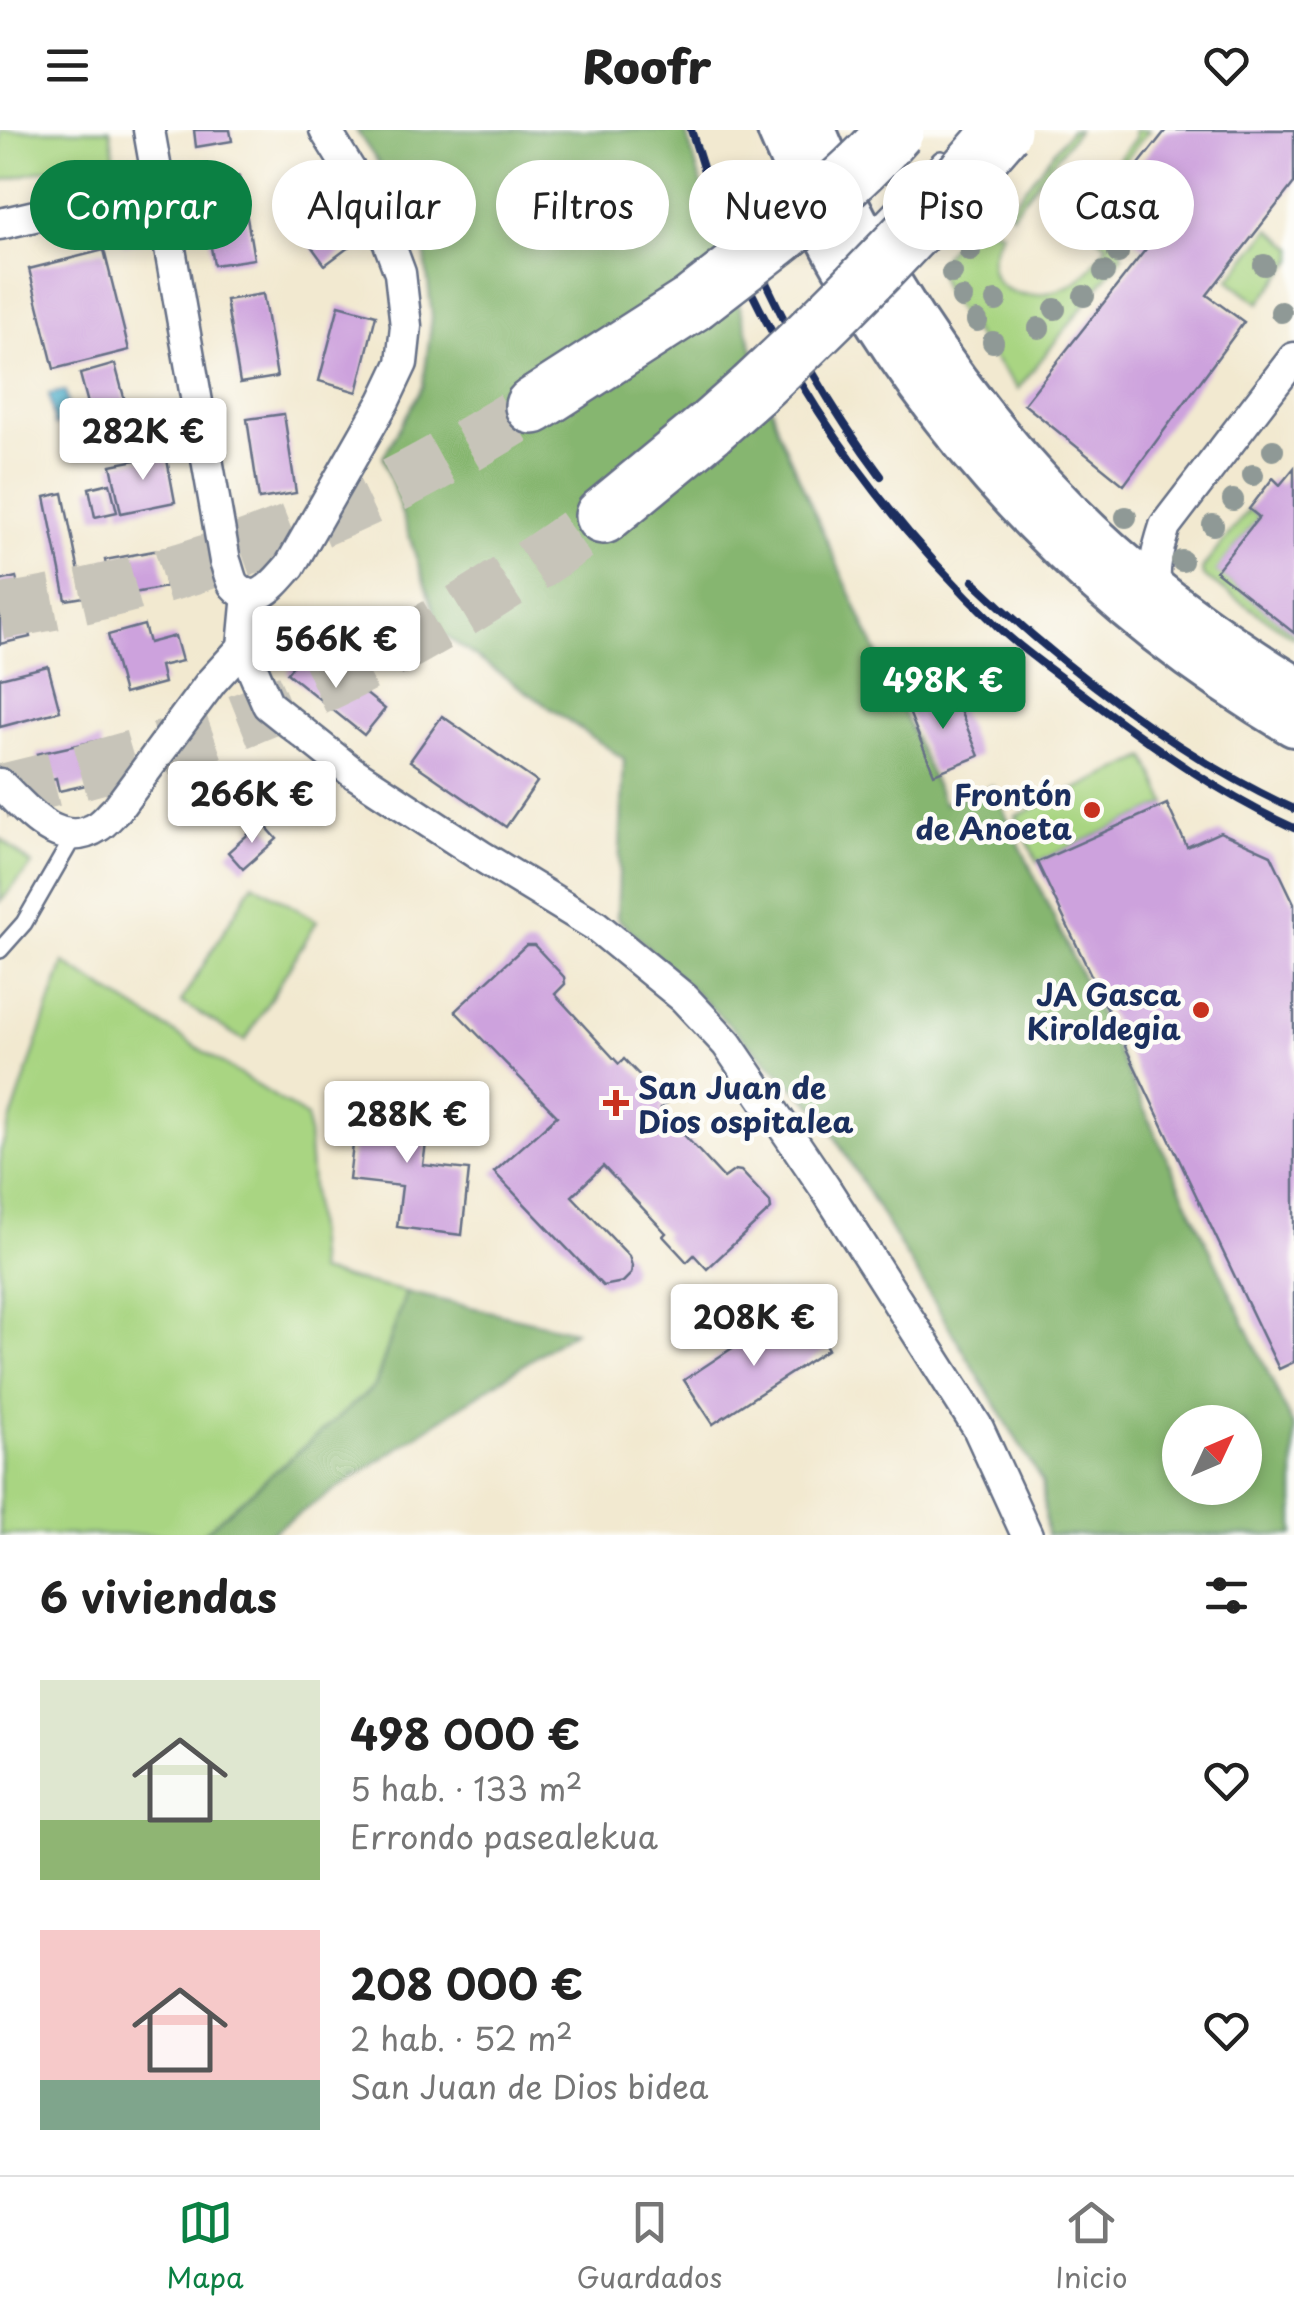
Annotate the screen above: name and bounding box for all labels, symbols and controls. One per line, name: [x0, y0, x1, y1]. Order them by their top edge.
text: Roofr: [583, 31, 711, 99]
icon: menu: [40, 38, 95, 93]
icon: heart: [1199, 38, 1254, 93]
chip: Comprar: [30, 160, 252, 250]
chip: Alquilar: [272, 160, 476, 250]
chip: Filtros: [496, 160, 669, 250]
chip: Nuevo: [689, 160, 863, 250]
chip: Piso: [883, 160, 1019, 250]
chip: Casa: [1039, 160, 1194, 250]
pin: 282K €: [62, 398, 224, 483]
text: 282K €: [82, 406, 204, 454]
pin: 566K €: [255, 606, 417, 691]
text: 566K €: [274, 614, 398, 662]
pin: 498K €: [862, 647, 1024, 732]
text: 498K €: [882, 655, 1004, 703]
pin: 266K €: [171, 761, 333, 846]
text: 266K €: [190, 769, 314, 817]
place label: Frontón de Anoeta: [916, 771, 1073, 850]
marker: Frontón de Anoeta: [1081, 799, 1103, 821]
place label: JA Gasca Kiroldegia: [1027, 971, 1182, 1050]
marker: JA Gasca Kiroldegia: [1190, 999, 1212, 1021]
place label: San Juan de Dios ospitalea: [638, 1064, 854, 1143]
pin: 288K €: [326, 1081, 488, 1166]
text: 288K €: [346, 1089, 468, 1137]
marker: San Juan de Dios ospitalea: [603, 1090, 629, 1116]
pin: 208K €: [673, 1284, 835, 1369]
text: 208K €: [693, 1292, 815, 1340]
north arrow: [1162, 1405, 1262, 1505]
map controls: [1162, 1405, 1262, 1505]
text: 6 viviendas: [40, 1564, 277, 1627]
icon: filters: [1199, 1568, 1254, 1623]
text: 498 000 €: [350, 1701, 580, 1764]
icon: home: [120, 1720, 240, 1840]
icon: heart: [1199, 1753, 1254, 1808]
text: 5 hab. · 133 m²: [350, 1764, 583, 1812]
text: Errondo pasealekua: [350, 1812, 658, 1860]
text: 208 000 €: [350, 1951, 583, 2014]
icon: home: [120, 1970, 240, 2090]
icon: heart: [1199, 2003, 1254, 2058]
text: 2 hab. · 52 m²: [350, 2014, 573, 2062]
text: San Juan de Dios bidea: [350, 2062, 709, 2110]
tab: Mapa: [167, 2195, 244, 2298]
tab: Guardados: [577, 2195, 722, 2298]
tab: Inicio: [1055, 2195, 1127, 2298]

